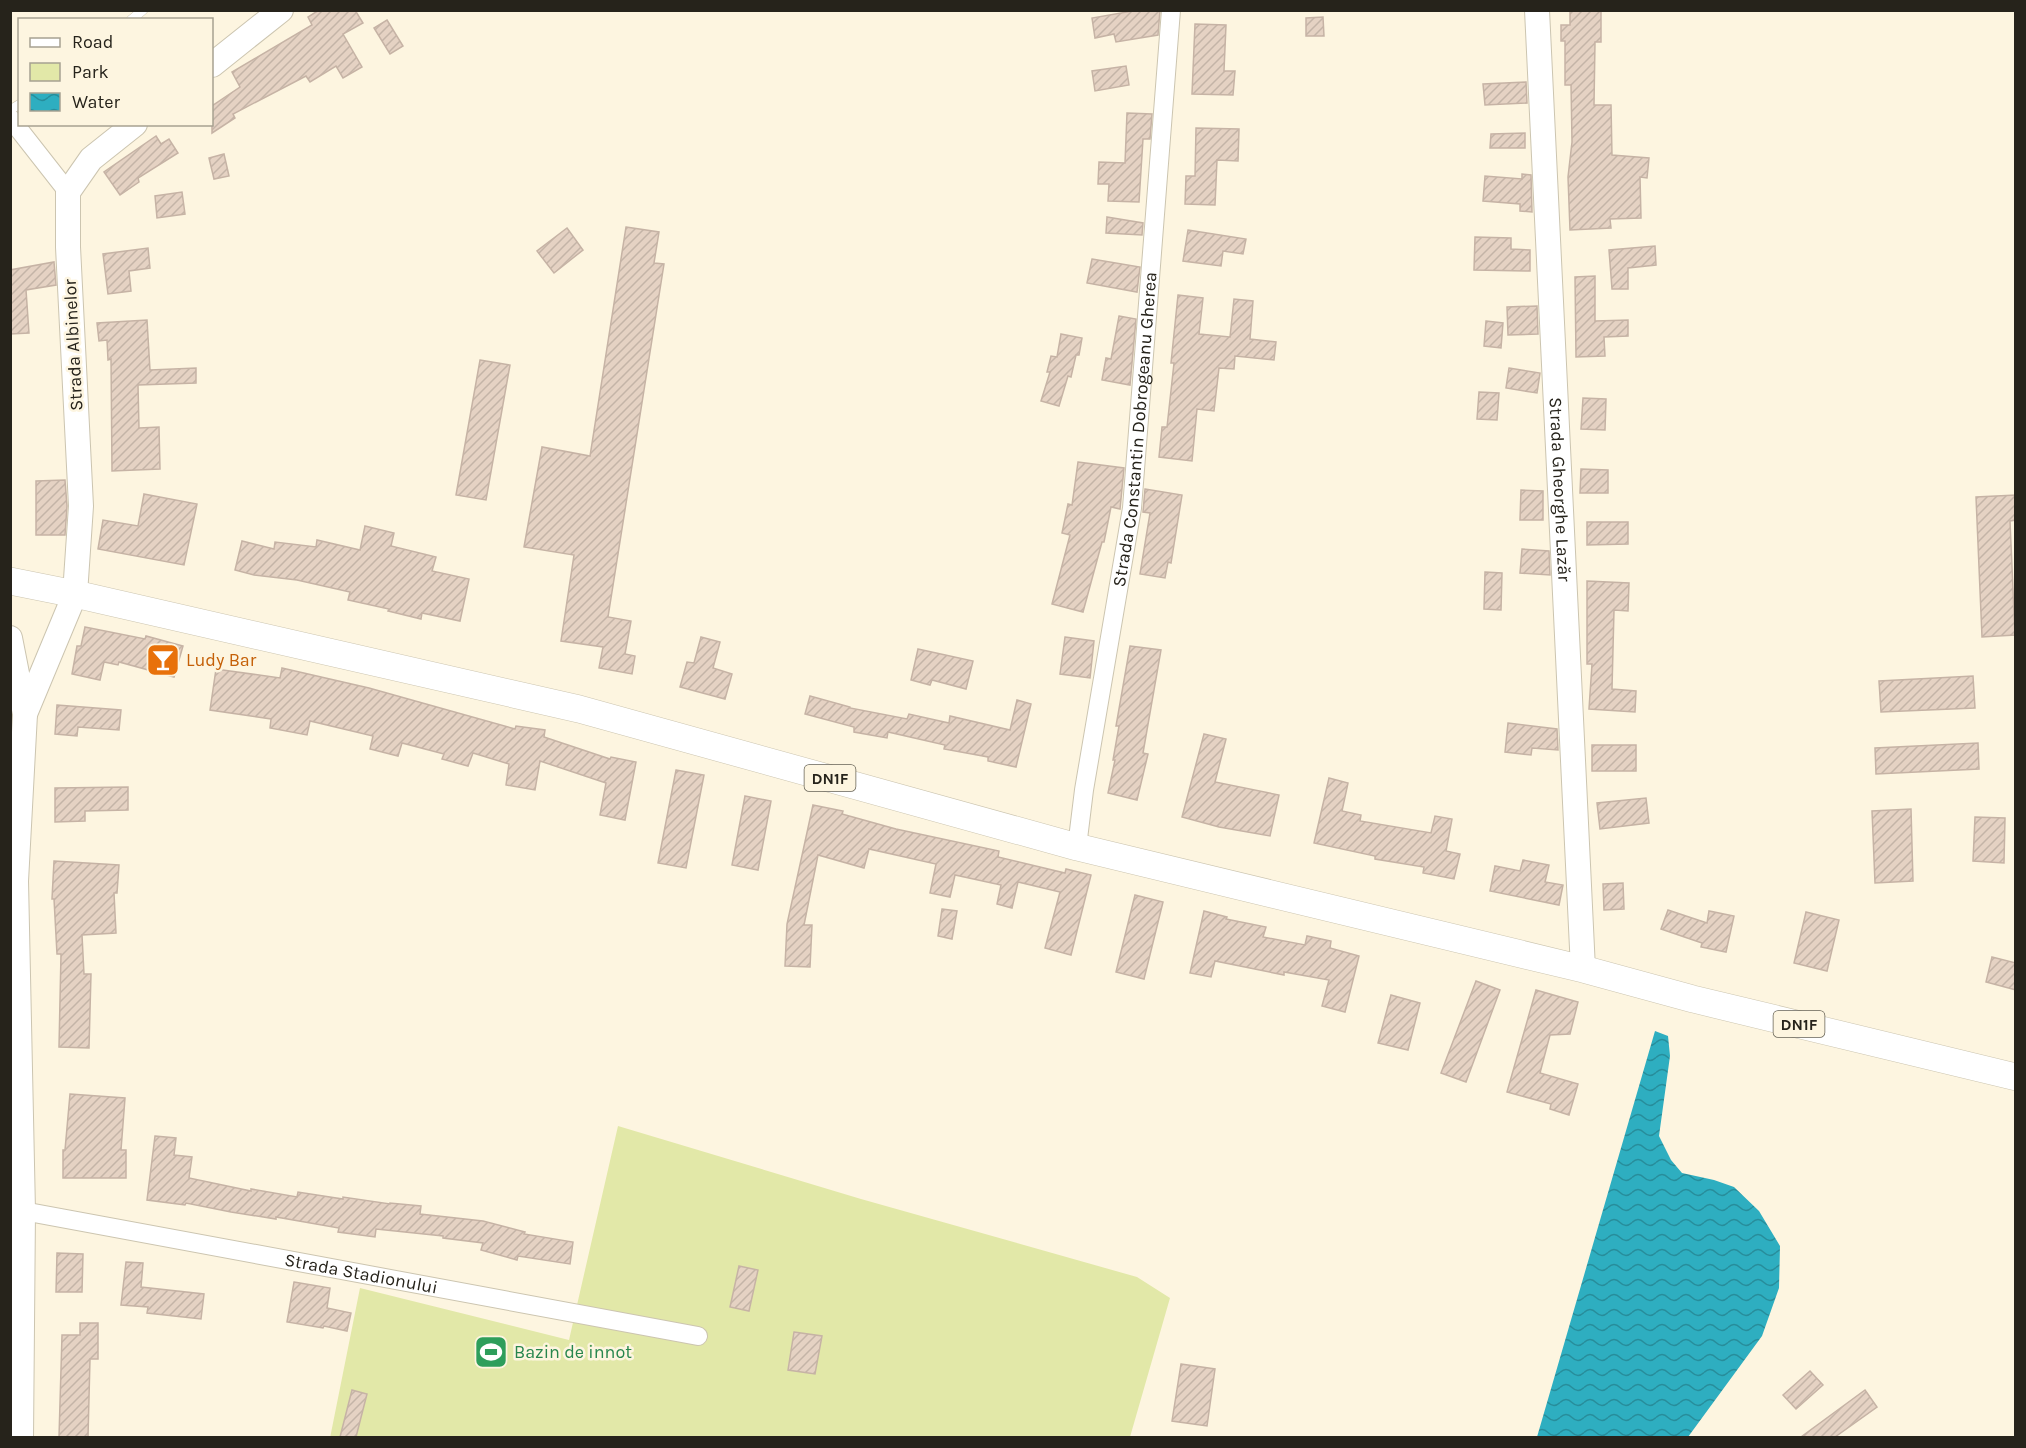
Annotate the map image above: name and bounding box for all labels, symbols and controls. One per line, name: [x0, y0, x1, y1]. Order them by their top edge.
legend: [18, 18, 213, 126]
text: Road: [72, 31, 113, 53]
text: Park: [72, 61, 109, 83]
text: Water: [72, 91, 120, 113]
street label: Strada Constantin Dobrogeanu Gherea: [1108, 271, 1161, 589]
street label: Strada Albinelor: [59, 278, 87, 411]
street label: Strada Gheorghe Lazăr: [1545, 397, 1575, 583]
bar icon: Ludy Bar: [145, 642, 181, 678]
place label: Ludy Bar: [186, 649, 257, 671]
road number: DN1F: [804, 765, 856, 791]
road number: DN1F: [1774, 1011, 1824, 1037]
street label: Strada Stadionului: [283, 1249, 440, 1299]
sports icon: Bazin de innot: [473, 1334, 509, 1370]
place label: Bazin de innot: [514, 1341, 632, 1363]

